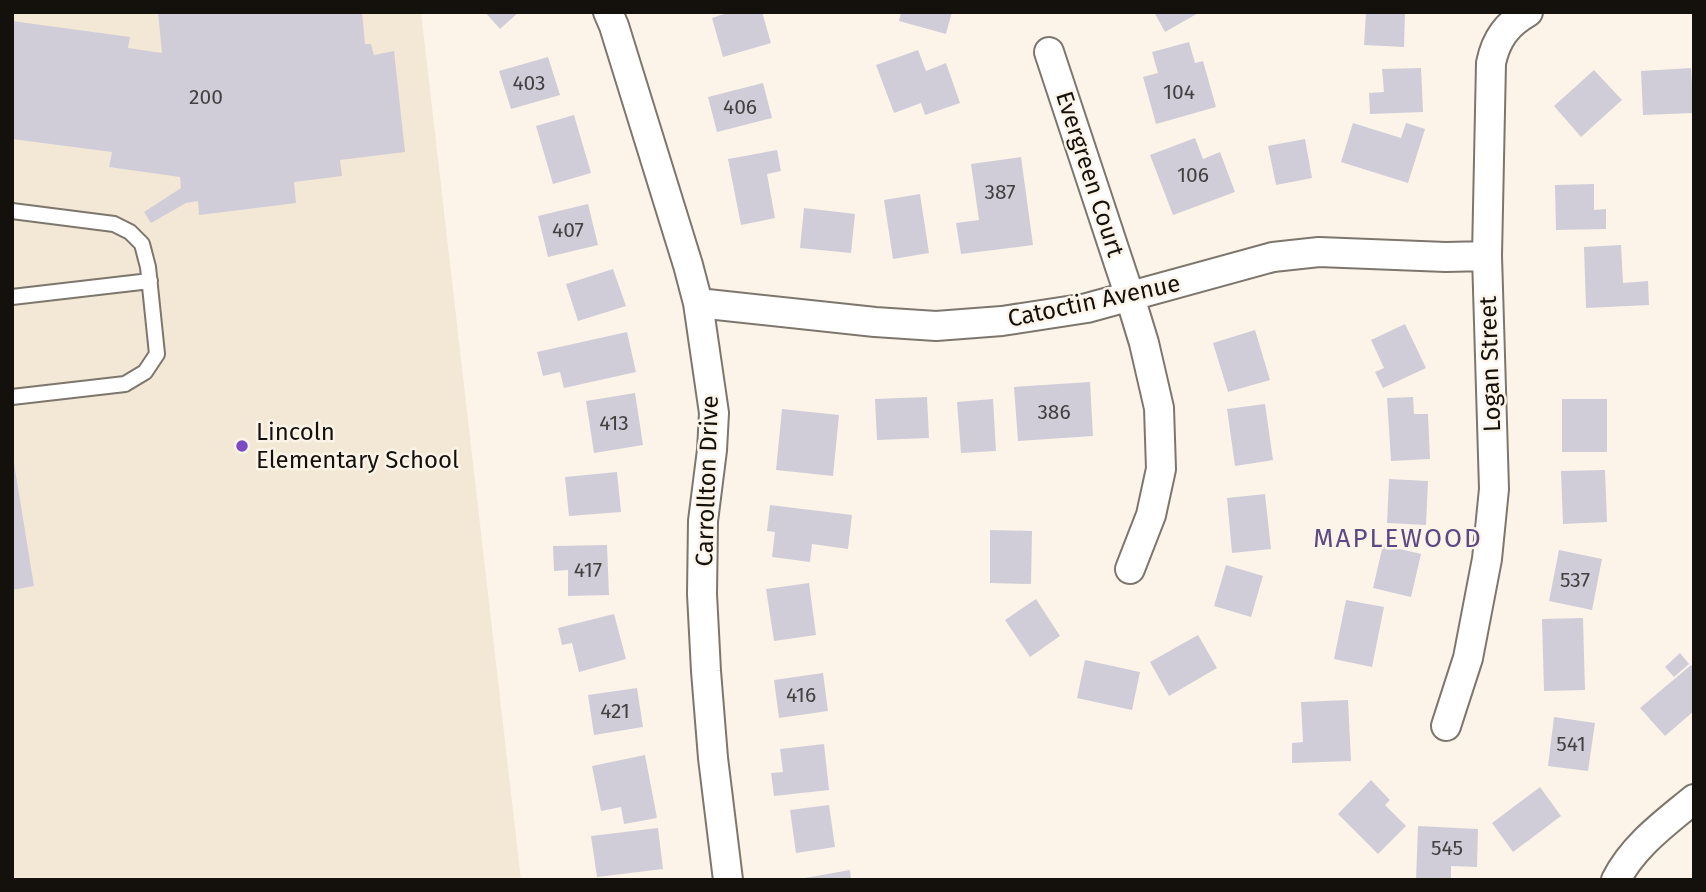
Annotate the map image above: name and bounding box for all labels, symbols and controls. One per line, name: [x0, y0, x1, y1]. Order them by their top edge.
house number: 403: [512, 70, 546, 96]
house number: 104: [1163, 79, 1195, 105]
house number: 200: [189, 84, 223, 110]
street label: Evergreen Court: [1050, 88, 1130, 261]
house number: 406: [723, 94, 757, 120]
house number: 106: [1177, 162, 1209, 188]
house number: 387: [984, 179, 1016, 205]
house number: 407: [552, 217, 584, 243]
street label: Catoctin Avenue: [1005, 269, 1183, 333]
street label: Logan Street: [1474, 295, 1506, 432]
street label: Carrollton Drive: [690, 395, 724, 567]
house number: 386: [1037, 399, 1071, 425]
house number: 413: [599, 410, 629, 436]
place label: Lincoln Elementary School: [256, 418, 459, 474]
marker: Lincoln Elementary School: [234, 438, 250, 454]
district label: MAPLEWOOD: [1313, 523, 1483, 554]
house number: 417: [574, 557, 602, 583]
house number: 537: [1560, 567, 1590, 593]
house number: 416: [786, 682, 816, 708]
house number: 421: [600, 698, 630, 724]
house number: 541: [1556, 731, 1586, 757]
house number: 545: [1431, 835, 1463, 861]

